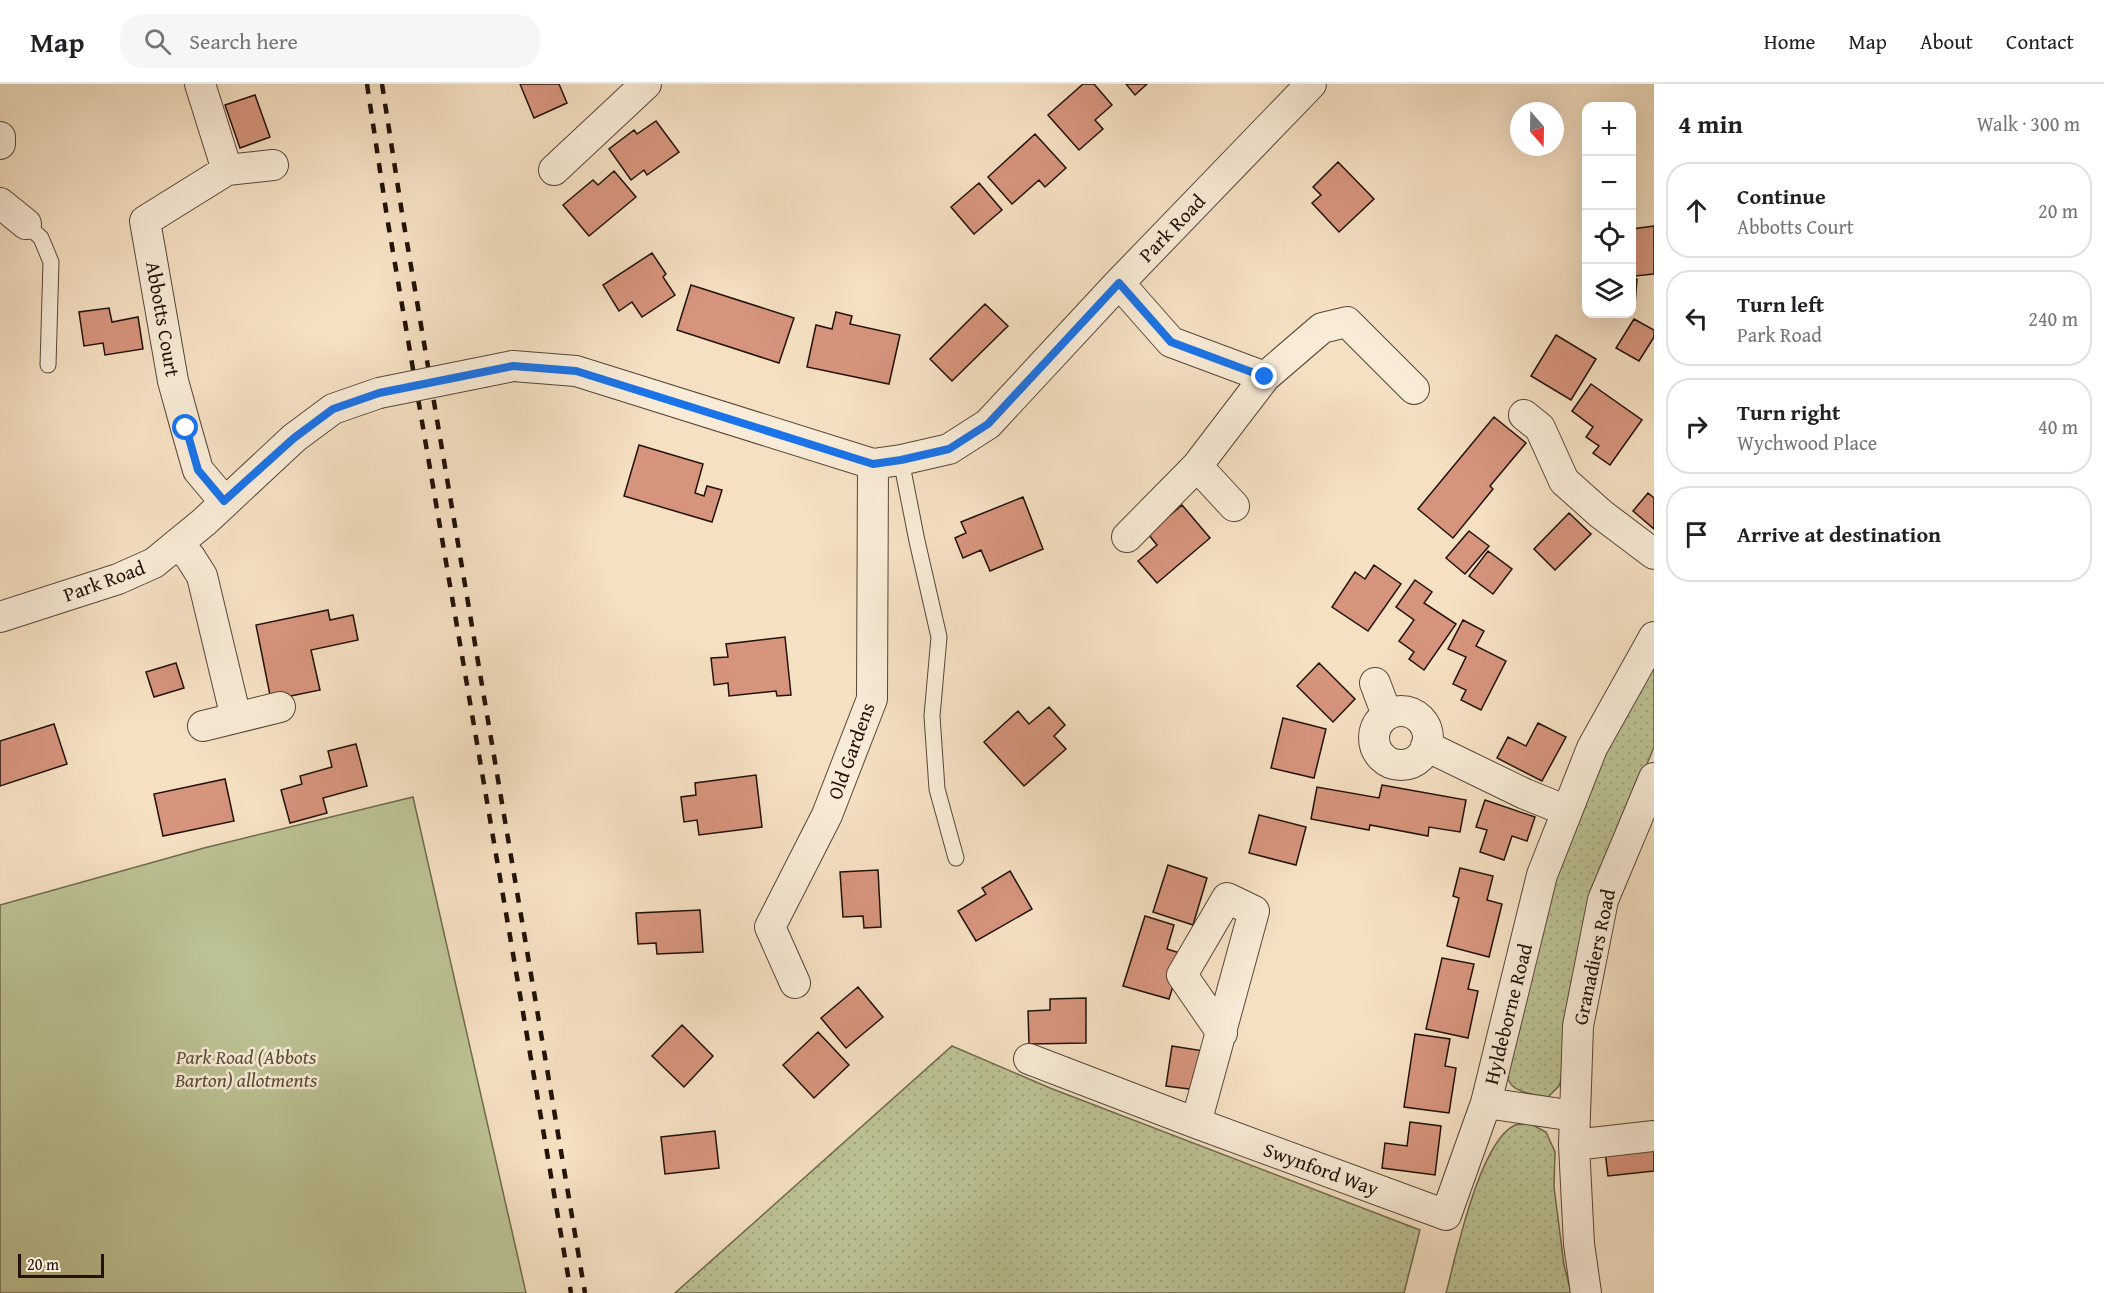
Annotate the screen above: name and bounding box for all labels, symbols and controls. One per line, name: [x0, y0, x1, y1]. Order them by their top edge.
search box: [120, 14, 540, 68]
text: Map: [30, 21, 84, 62]
icon: search: [141, 25, 174, 58]
text: Search here: [189, 25, 298, 57]
text: Home: [1764, 26, 1815, 57]
text: Map: [1848, 26, 1887, 57]
text: About: [1920, 26, 1973, 57]
text: Contact: [2006, 26, 2074, 57]
north arrow: [1510, 102, 1564, 156]
map controls: [1582, 102, 1636, 318]
button: +: [1582, 102, 1636, 156]
text: 4 min: [1678, 104, 1743, 143]
text: Walk · 300 m: [1977, 109, 2080, 138]
button: −: [1582, 156, 1636, 210]
text: Continue: [1737, 180, 1826, 212]
street label: Park Road: [1132, 187, 1212, 268]
icon: ahead: [1680, 194, 1713, 227]
text: 20 m: [2038, 196, 2078, 225]
button: locate: [1582, 210, 1636, 264]
text: Abbotts Court: [1737, 212, 1854, 241]
street label: Abbotts Court: [139, 259, 188, 379]
button: layers: [1582, 264, 1636, 318]
text: Turn left: [1737, 288, 1824, 320]
icon: left: [1680, 302, 1713, 335]
text: 240 m: [2028, 304, 2078, 333]
text: Park Road: [1737, 320, 1822, 349]
route end: [1251, 363, 1277, 389]
text: Turn right: [1737, 396, 1840, 428]
icon: right: [1680, 410, 1713, 443]
text: 40 m: [2038, 412, 2078, 441]
route start: [172, 414, 198, 440]
text: Wychwood Place: [1737, 428, 1877, 457]
icon: arrive: [1680, 518, 1713, 551]
text: Arrive at destination: [1737, 518, 1941, 550]
street label: Park Road: [59, 552, 149, 609]
street label: Old Gardens: [820, 698, 882, 803]
street label: Granadiers Road: [1565, 886, 1622, 1027]
street label: Hyldeborne Road: [1476, 940, 1539, 1088]
park label: Park Road (Abbots Barton) allotments: [174, 1042, 318, 1094]
street label: Swynford Way: [1260, 1134, 1383, 1203]
scale bar: [18, 1251, 104, 1278]
text: 20 m: [27, 1252, 59, 1276]

